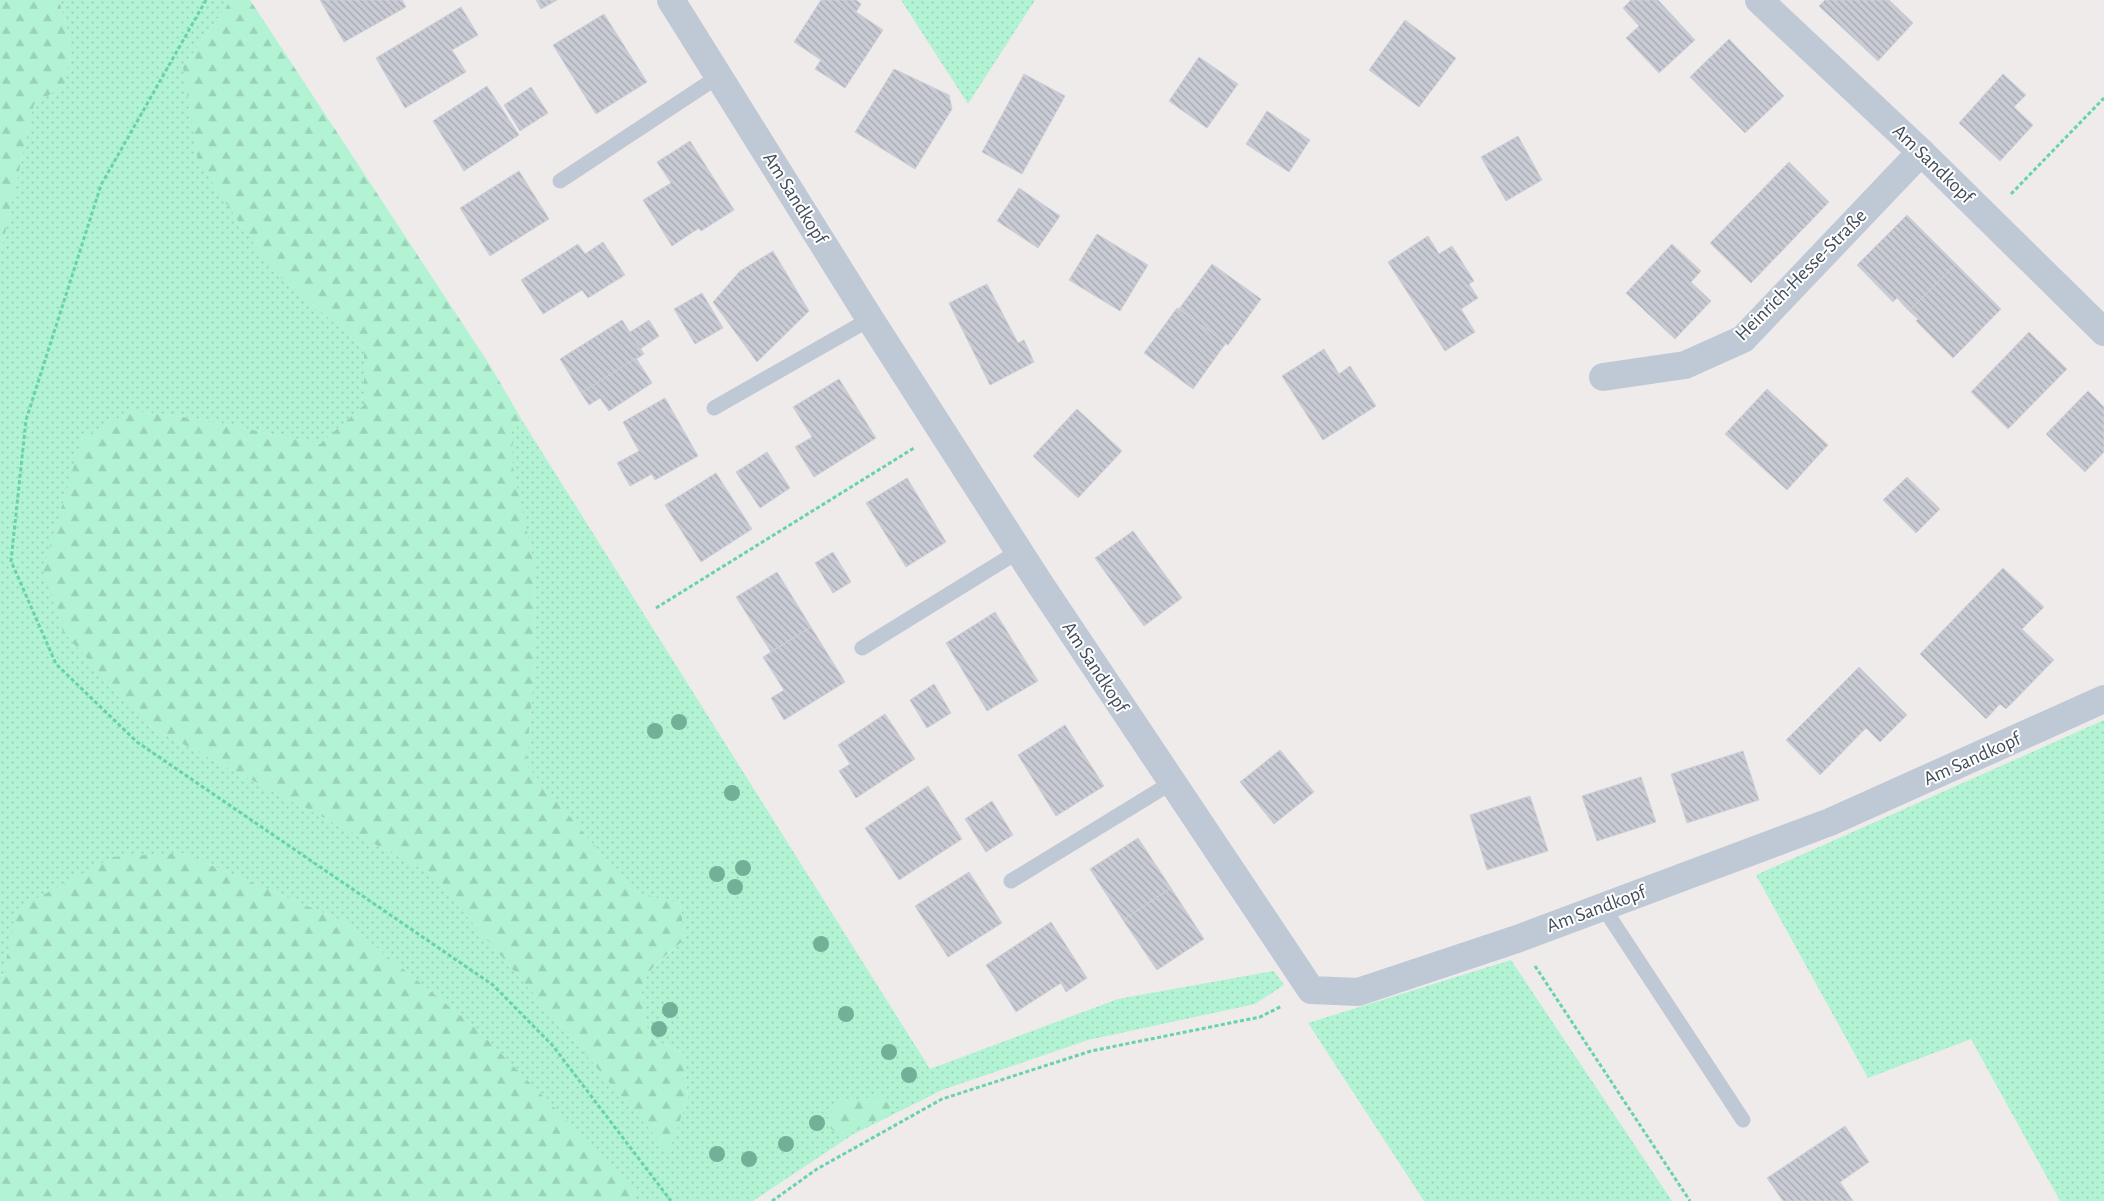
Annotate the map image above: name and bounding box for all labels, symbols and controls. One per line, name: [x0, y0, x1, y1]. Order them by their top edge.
street label: Am Sandkopf: [1889, 121, 1978, 208]
street label: Am Sandkopf: [759, 149, 831, 248]
street label: Heinrich-Hesse-Straße: [1731, 205, 1871, 345]
street label: Am Sandkopf: [1058, 618, 1132, 717]
street label: Am Sandkopf: [1920, 728, 2024, 789]
street label: Am Sandkopf: [1544, 882, 1649, 936]

